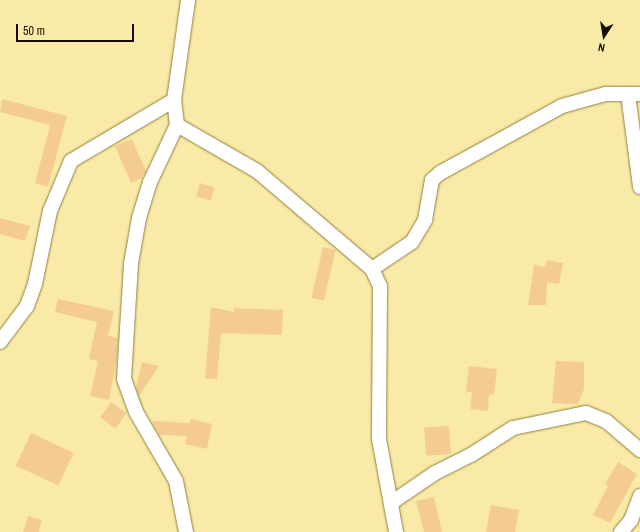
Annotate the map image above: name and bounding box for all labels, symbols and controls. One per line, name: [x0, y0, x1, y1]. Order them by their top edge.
scale bar: [18, 16, 136, 42]
north arrow: [584, 16, 624, 56]
text: 50 m: [23, 23, 45, 39]
text: N: [597, 40, 606, 55]

